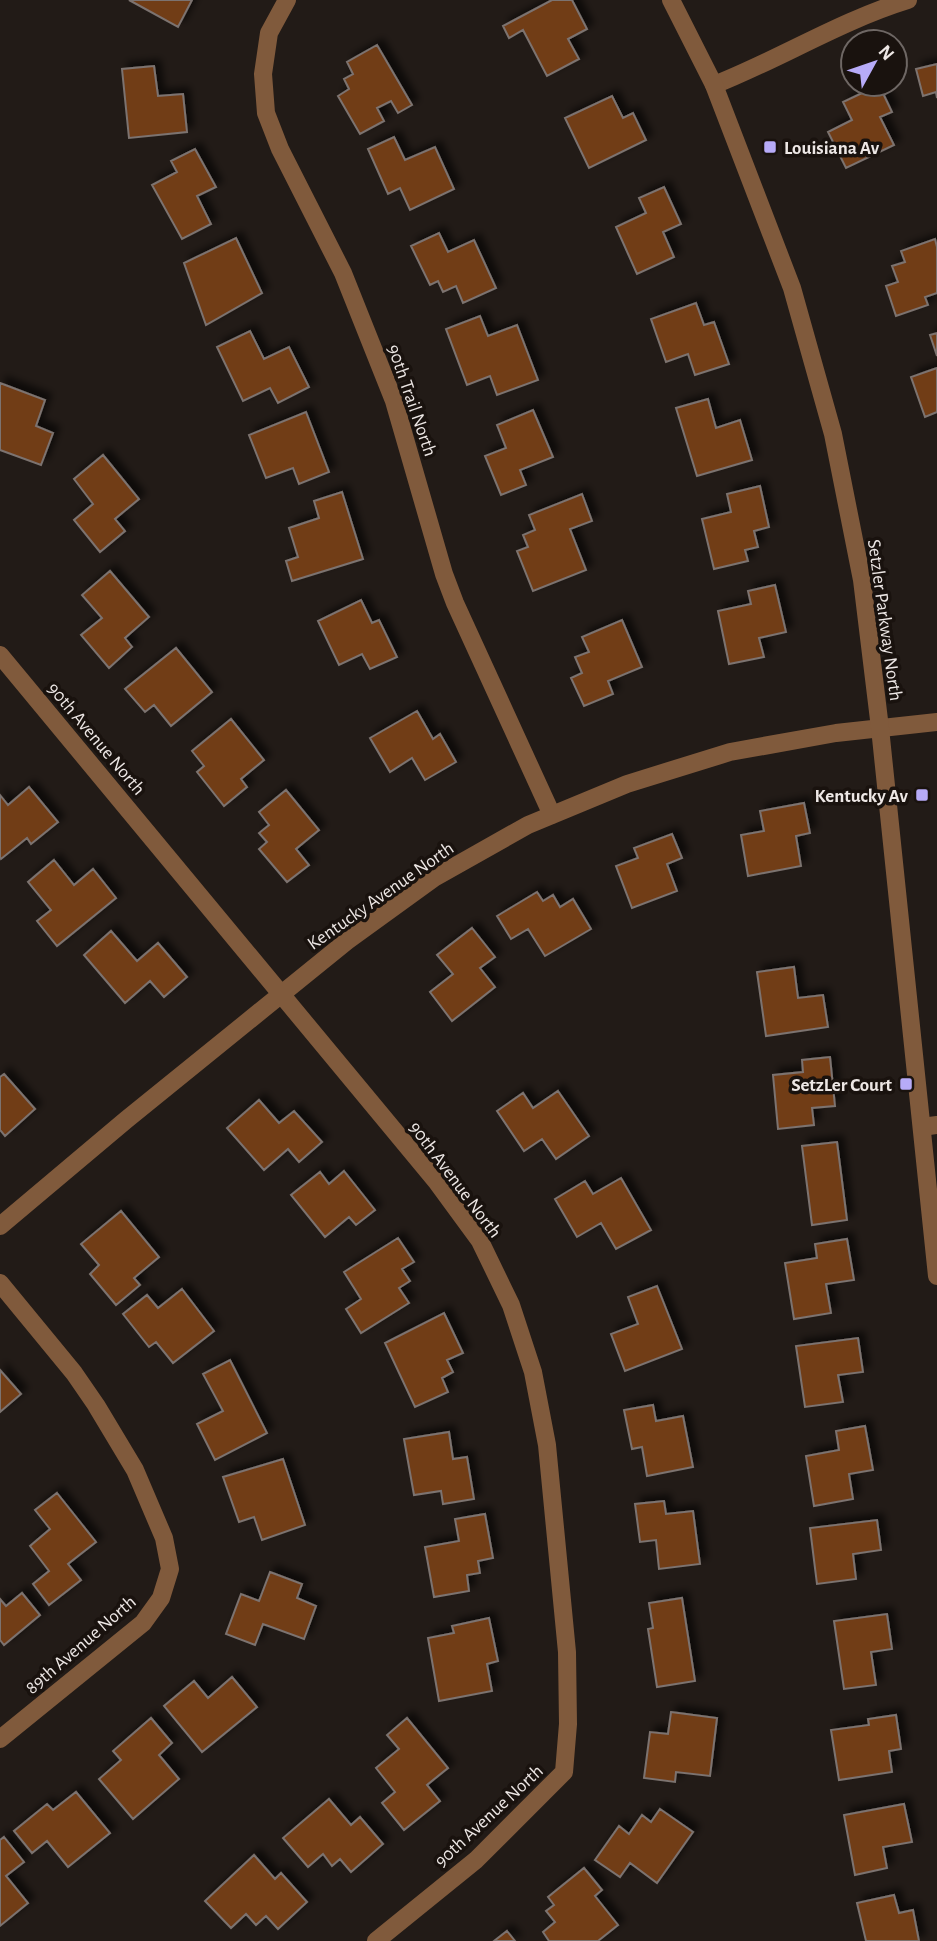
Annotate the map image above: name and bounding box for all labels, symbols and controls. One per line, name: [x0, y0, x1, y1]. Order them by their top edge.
north arrow: [839, 28, 909, 98]
text: N: [874, 42, 897, 64]
marker: Louisiana Av: [762, 139, 778, 155]
place label: Louisiana Av: [784, 139, 880, 158]
street label: 90th Trail North: [384, 342, 440, 459]
street label: Setzler Parkway North: [864, 538, 905, 702]
street label: 90th Avenue North: [43, 679, 148, 799]
place label: Kentucky Av: [815, 787, 909, 806]
marker: Kentucky Av: [914, 787, 930, 803]
street label: Kentucky Avenue North: [304, 839, 458, 954]
place label: SetzLer Court: [791, 1076, 893, 1095]
marker: SetzLer Court: [898, 1076, 914, 1092]
street label: 90th Avenue North: [405, 1118, 505, 1242]
street label: 89th Avenue North: [22, 1592, 140, 1698]
street label: 90th Avenue North: [431, 1761, 547, 1871]

